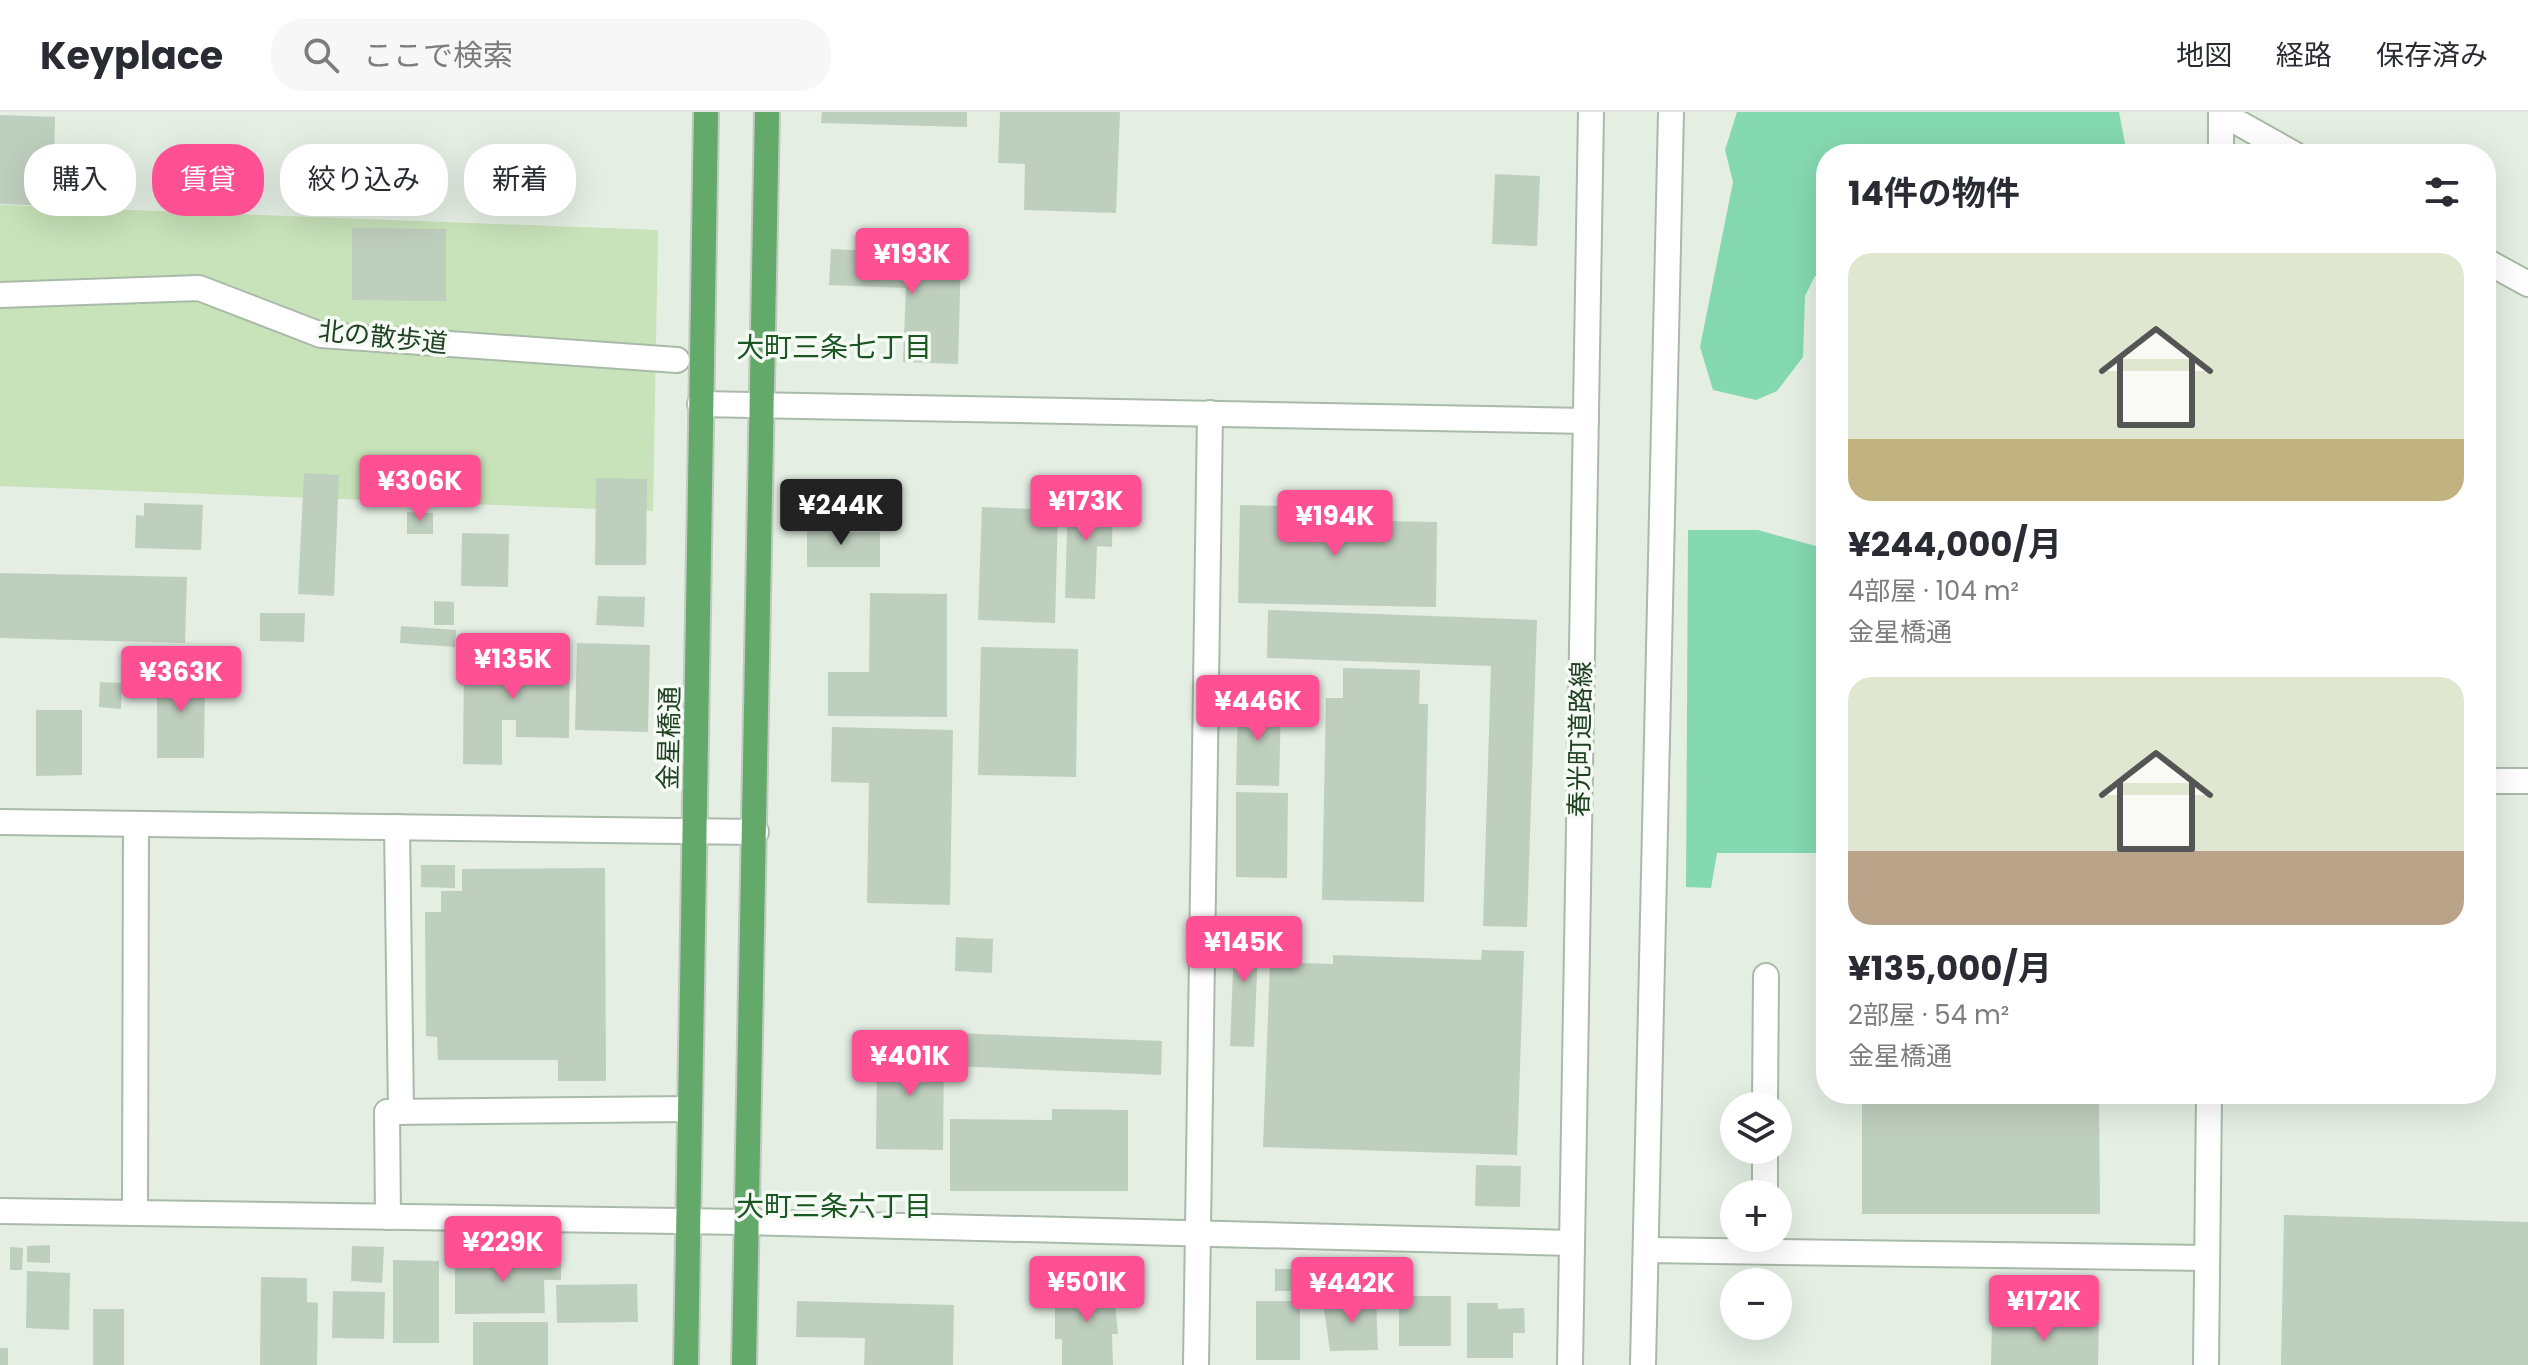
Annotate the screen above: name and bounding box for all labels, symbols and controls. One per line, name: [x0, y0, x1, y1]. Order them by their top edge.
search box: [271, 19, 831, 91]
text: Keyplace: [40, 29, 223, 82]
icon: search: [299, 33, 343, 77]
text: ここで検索: [363, 34, 513, 77]
text: 地図: [2176, 36, 2232, 75]
text: 経路: [2276, 36, 2332, 75]
text: 保存済み: [2376, 36, 2488, 75]
chip: 購入: [24, 144, 136, 216]
chip: 賃貸: [152, 144, 264, 216]
chip: 絞り込み: [280, 144, 448, 216]
chip: 新着: [464, 144, 576, 216]
text: 14件の物件: [1848, 169, 2020, 217]
icon: filters: [2420, 170, 2464, 214]
pin: ¥193K: [856, 228, 968, 296]
text: ¥193K: [873, 236, 951, 272]
icon: home: [2084, 305, 2228, 449]
street label: 北の散歩道: [316, 312, 450, 362]
district label: 大町三条七丁目: [736, 328, 932, 367]
pin: ¥306K: [364, 455, 476, 523]
text: ¥306K: [378, 463, 462, 499]
pin: ¥173K: [1030, 475, 1142, 543]
pin: ¥244K: [785, 479, 897, 547]
text: ¥173K: [1049, 483, 1123, 519]
text: ¥244K: [798, 487, 884, 523]
pin: ¥194K: [1279, 490, 1391, 558]
text: ¥194K: [1296, 498, 1374, 534]
text: ¥244,000/月: [1848, 520, 2062, 568]
text: 4部屋 · 104 m²: [1848, 573, 2019, 609]
text: 金星橋通: [1848, 614, 1952, 650]
pin: ¥135K: [457, 633, 569, 701]
text: ¥135K: [474, 641, 552, 677]
pin: ¥363K: [125, 646, 237, 714]
text: ¥363K: [139, 654, 223, 690]
street label: 春光町道路線: [1561, 661, 1599, 817]
pin: ¥446K: [1202, 675, 1314, 743]
text: ¥446K: [1214, 683, 1302, 719]
street label: 金星橋通: [650, 686, 688, 790]
icon: home: [2084, 729, 2228, 873]
pin: ¥145K: [1188, 916, 1300, 984]
text: ¥145K: [1204, 924, 1284, 960]
text: ¥135,000/月: [1848, 944, 2052, 992]
text: 2部屋 · 54 m²: [1848, 997, 2009, 1033]
pin: ¥401K: [854, 1030, 966, 1098]
text: ¥401K: [870, 1038, 950, 1074]
text: 金星橋通: [1848, 1038, 1952, 1074]
map controls: [1720, 1092, 1792, 1340]
button: layers: [1720, 1092, 1792, 1164]
button: +: [1720, 1180, 1792, 1252]
district label: 大町三条六丁目: [736, 1187, 932, 1226]
pin: ¥229K: [447, 1216, 559, 1284]
text: ¥229K: [462, 1224, 544, 1260]
pin: ¥501K: [1031, 1256, 1143, 1324]
pin: ¥442K: [1296, 1257, 1408, 1325]
text: ¥501K: [1047, 1264, 1127, 1300]
text: ¥442K: [1309, 1265, 1395, 1301]
button: −: [1720, 1268, 1792, 1340]
pin: ¥172K: [1988, 1275, 2100, 1343]
text: ¥172K: [2007, 1283, 2081, 1319]

